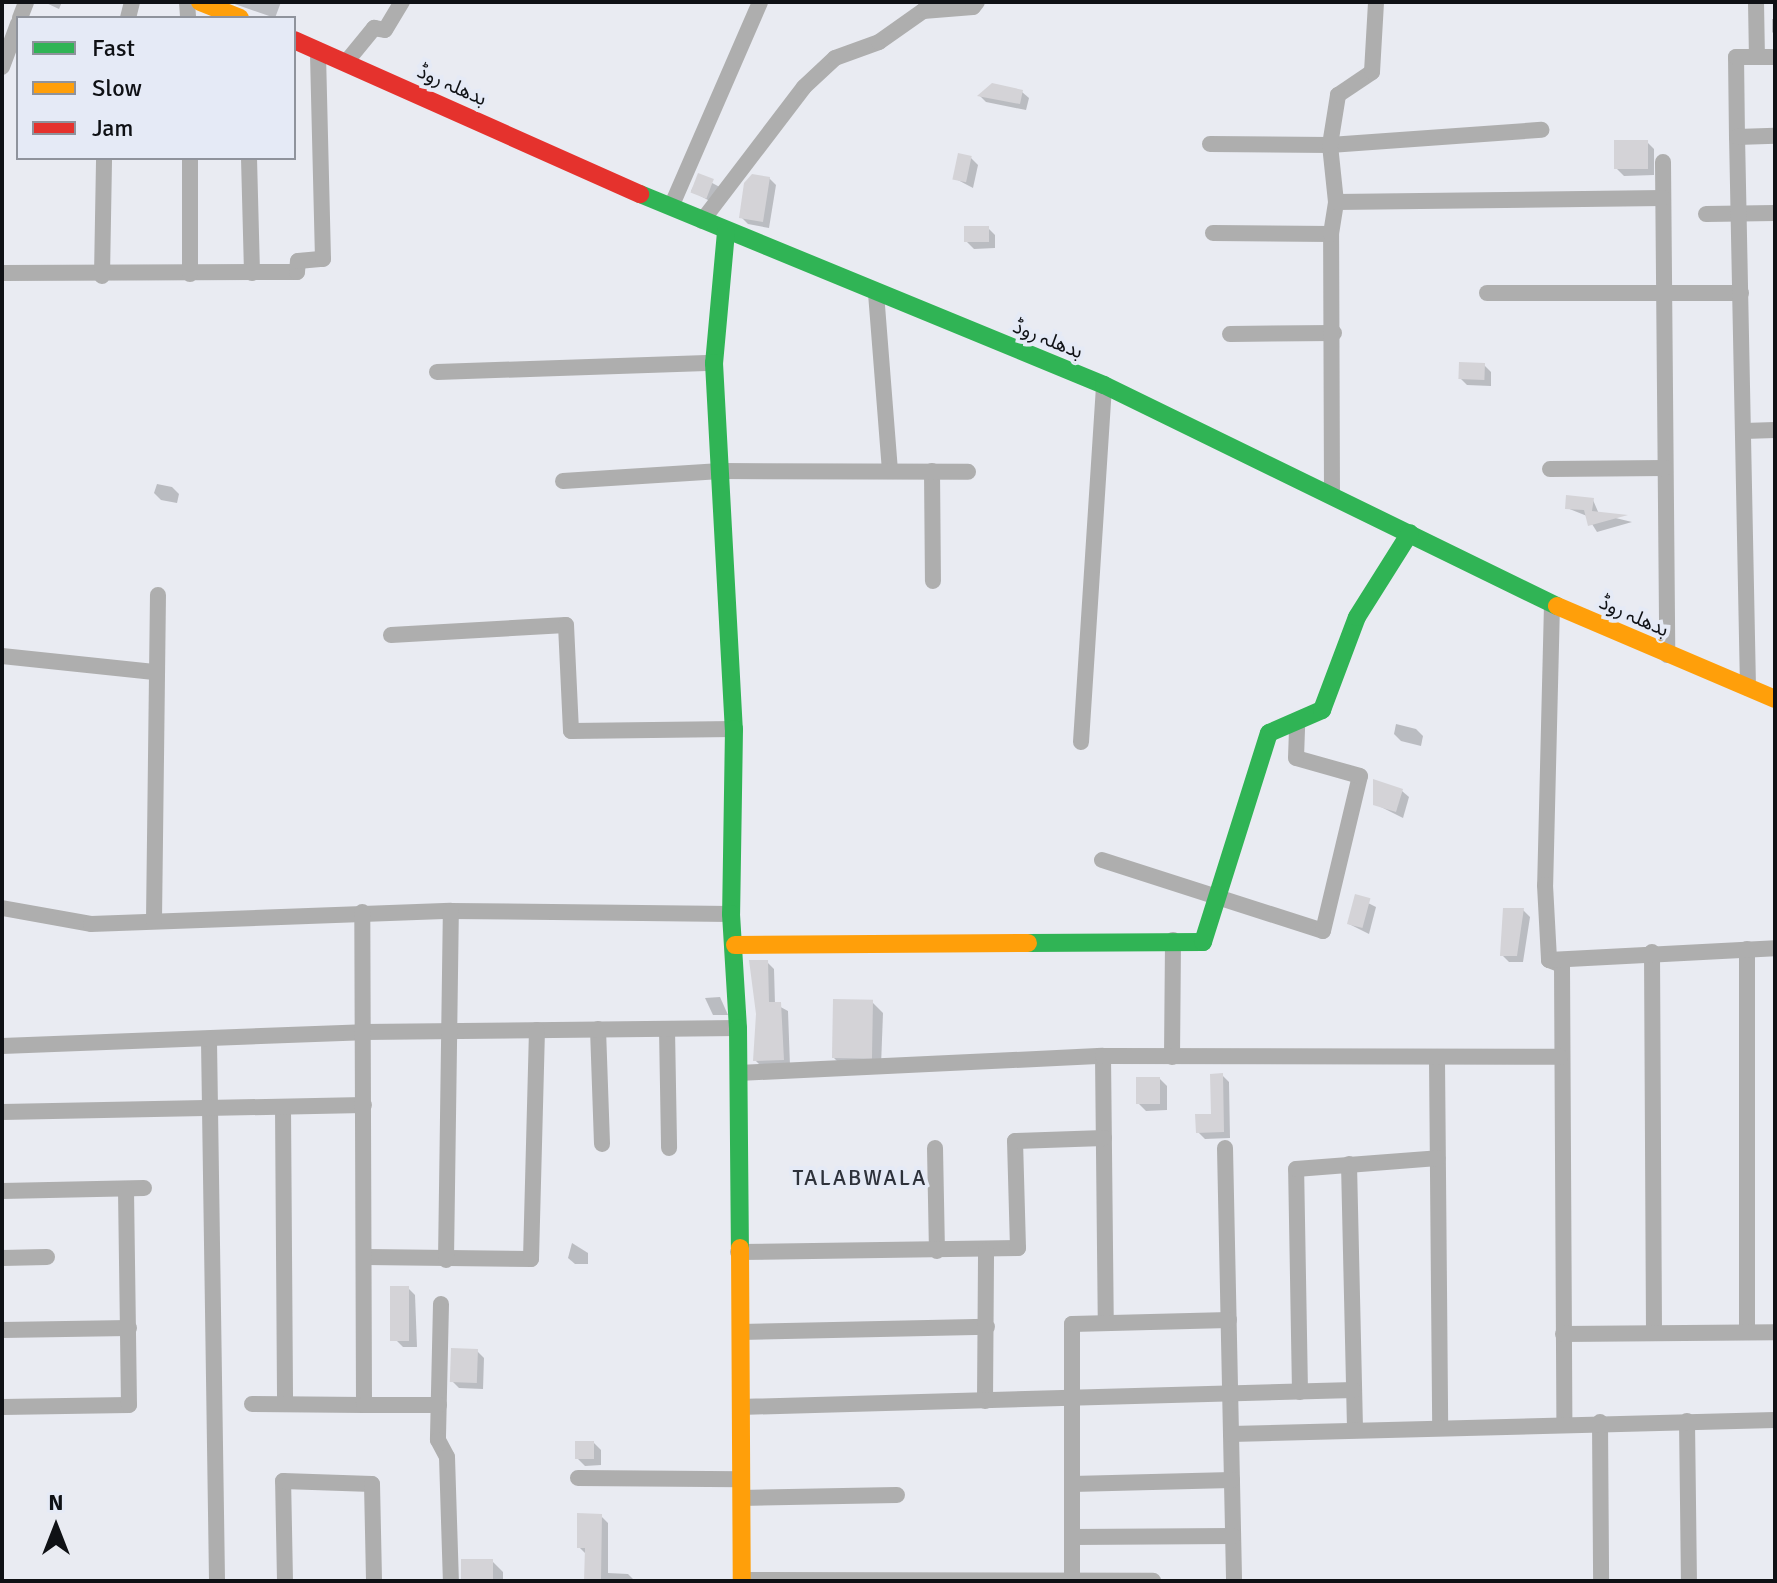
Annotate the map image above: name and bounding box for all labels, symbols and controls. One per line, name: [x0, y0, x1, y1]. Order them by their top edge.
legend: [16, 16, 296, 160]
text: Fast: [92, 33, 135, 63]
street label: بدھلہ روڈ: [414, 59, 490, 111]
text: Slow: [92, 73, 142, 103]
text: Jam: [92, 113, 133, 143]
street label: بدھلہ روڈ: [1010, 314, 1086, 364]
street label: بدھلہ روڈ: [1596, 590, 1672, 642]
district label: TALABWALA: [792, 1165, 928, 1191]
north arrow: [16, 1487, 96, 1567]
text: N: [48, 1489, 64, 1516]

